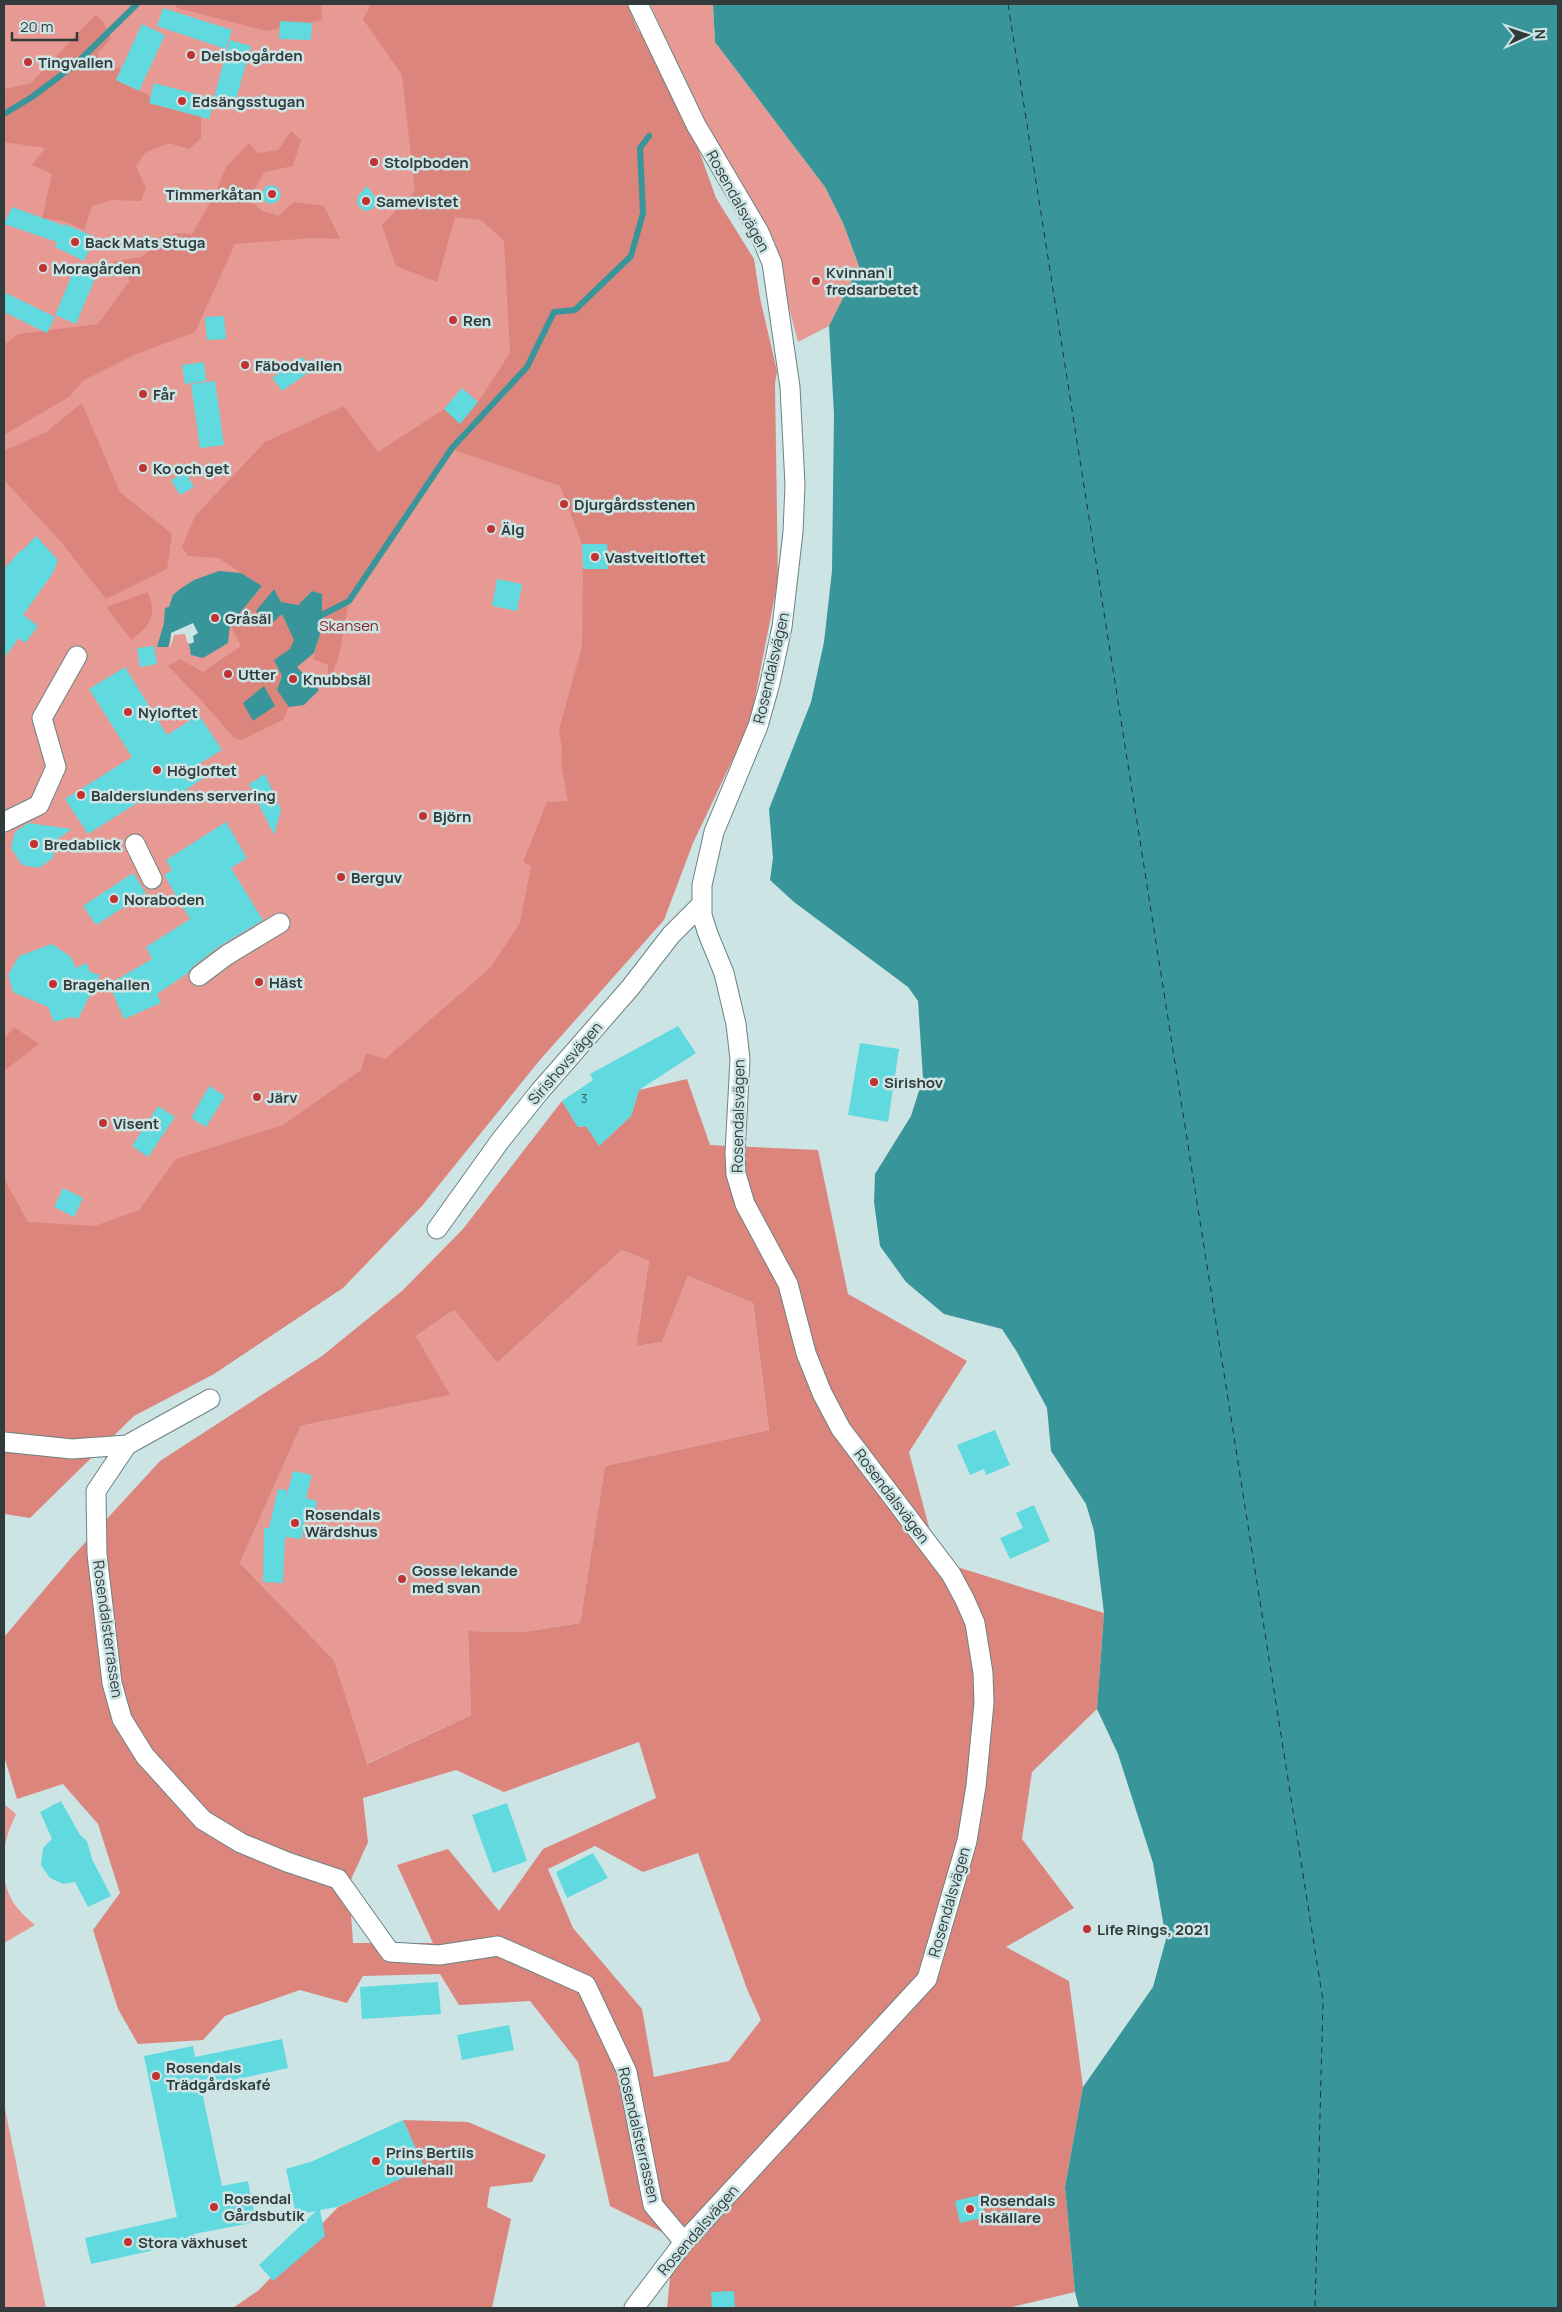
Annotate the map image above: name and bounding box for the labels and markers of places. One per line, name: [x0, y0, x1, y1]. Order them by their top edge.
place label: Delsbogården: [201, 45, 303, 66]
marker: Delsbogården: [185, 49, 197, 61]
place label: Tingvallen: [38, 52, 113, 73]
marker: Tingvallen: [22, 56, 34, 68]
place label: Edsängsstugan: [192, 91, 305, 112]
marker: Edsängsstugan: [176, 95, 188, 107]
place label: Stolpboden: [384, 152, 469, 173]
marker: Stolpboden: [368, 156, 380, 168]
place label: Timmerkåtan: [166, 184, 262, 205]
marker: Timmerkåtan: [266, 188, 278, 200]
place label: Samevistet: [376, 191, 459, 212]
marker: Samevistet: [360, 195, 372, 207]
place label: Back Mats Stuga: [85, 232, 206, 253]
marker: Back Mats Stuga: [69, 236, 81, 248]
place label: Moragården: [53, 258, 141, 279]
marker: Moragården: [37, 262, 49, 274]
place label: Kvinnan i fredsarbetet: [826, 262, 918, 300]
marker: Kvinnan i fredsarbetet: [810, 275, 822, 287]
place label: Ren: [463, 310, 491, 331]
marker: Ren: [447, 314, 459, 326]
place label: Fäbodvallen: [255, 355, 342, 376]
marker: Fäbodvallen: [239, 359, 251, 371]
place label: Får: [153, 384, 175, 405]
marker: Får: [137, 388, 149, 400]
place label: Ko och get: [153, 458, 229, 479]
marker: Ko och get: [137, 462, 149, 474]
place label: Djurgårdsstenen: [574, 494, 695, 515]
marker: Djurgårdsstenen: [558, 498, 570, 510]
place label: Älg: [501, 519, 525, 540]
marker: Älg: [485, 523, 497, 535]
place label: Vastveitloftet: [605, 547, 706, 568]
marker: Vastveitloftet: [589, 551, 601, 563]
place label: Gråsäl: [225, 608, 271, 629]
marker: Gråsäl: [209, 612, 221, 624]
place label: Utter: [238, 664, 276, 685]
marker: Utter: [222, 668, 234, 680]
place label: Knubbsäl: [303, 669, 371, 690]
marker: Knubbsäl: [287, 673, 299, 685]
place label: Nyloftet: [138, 702, 198, 723]
marker: Nyloftet: [122, 706, 134, 718]
place label: Högloftet: [167, 760, 237, 781]
marker: Högloftet: [151, 764, 163, 776]
place label: Balderslundens servering: [91, 785, 276, 806]
marker: Balderslundens servering: [75, 789, 87, 801]
place label: Björn: [433, 806, 471, 827]
marker: Björn: [417, 810, 429, 822]
place label: Bredablick: [44, 834, 122, 855]
marker: Bredablick: [28, 838, 40, 850]
place label: Berguv: [351, 867, 402, 888]
marker: Berguv: [335, 871, 347, 883]
place label: Noraboden: [124, 889, 204, 910]
marker: Noraboden: [108, 893, 120, 905]
place label: Häst: [269, 972, 303, 993]
place label: Bragehallen: [63, 974, 150, 995]
marker: Häst: [253, 976, 265, 988]
marker: Bragehallen: [47, 978, 59, 990]
place label: Sirishov: [884, 1072, 943, 1093]
marker: Sirishov: [868, 1076, 880, 1088]
place label: Järv: [267, 1087, 297, 1108]
marker: Järv: [251, 1091, 263, 1103]
place label: Visent: [113, 1113, 159, 1134]
marker: Visent: [97, 1117, 109, 1129]
place label: Rosendals Wärdshus: [305, 1504, 380, 1542]
marker: Rosendals Wärdshus: [289, 1517, 301, 1529]
place label: Gosse lekande med svan: [412, 1560, 518, 1598]
marker: Gosse lekande med svan: [396, 1573, 408, 1585]
place label: Life Rings, 2021: [1097, 1919, 1209, 1940]
marker: Life Rings, 2021: [1081, 1923, 1093, 1935]
place label: Rosendals Trädgårdskafé: [166, 2057, 271, 2095]
marker: Rosendals Trädgårdskafé: [150, 2070, 162, 2082]
place label: Prins Bertils boulehall: [386, 2142, 474, 2180]
marker: Prins Bertils boulehall: [370, 2155, 382, 2167]
place label: Rosendal Gårdsbutik: [224, 2188, 305, 2226]
place label: Rosendals iskällare: [980, 2190, 1055, 2228]
marker: Rosendal Gårdsbutik: [208, 2201, 220, 2213]
marker: Rosendals iskällare: [964, 2203, 976, 2215]
place label: Stora växhuset: [138, 2232, 248, 2253]
marker: Stora växhuset: [122, 2236, 134, 2248]

